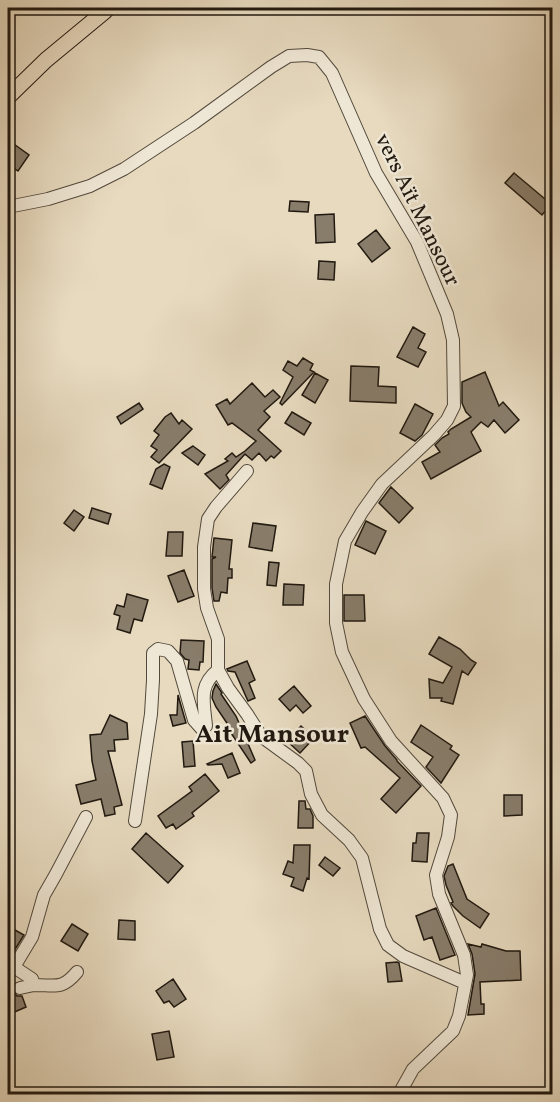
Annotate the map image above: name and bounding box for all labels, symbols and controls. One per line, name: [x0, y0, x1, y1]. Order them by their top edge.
street label: vers Aït Mansour: [366, 129, 467, 292]
district label: Ait Mansour: [195, 717, 349, 753]

